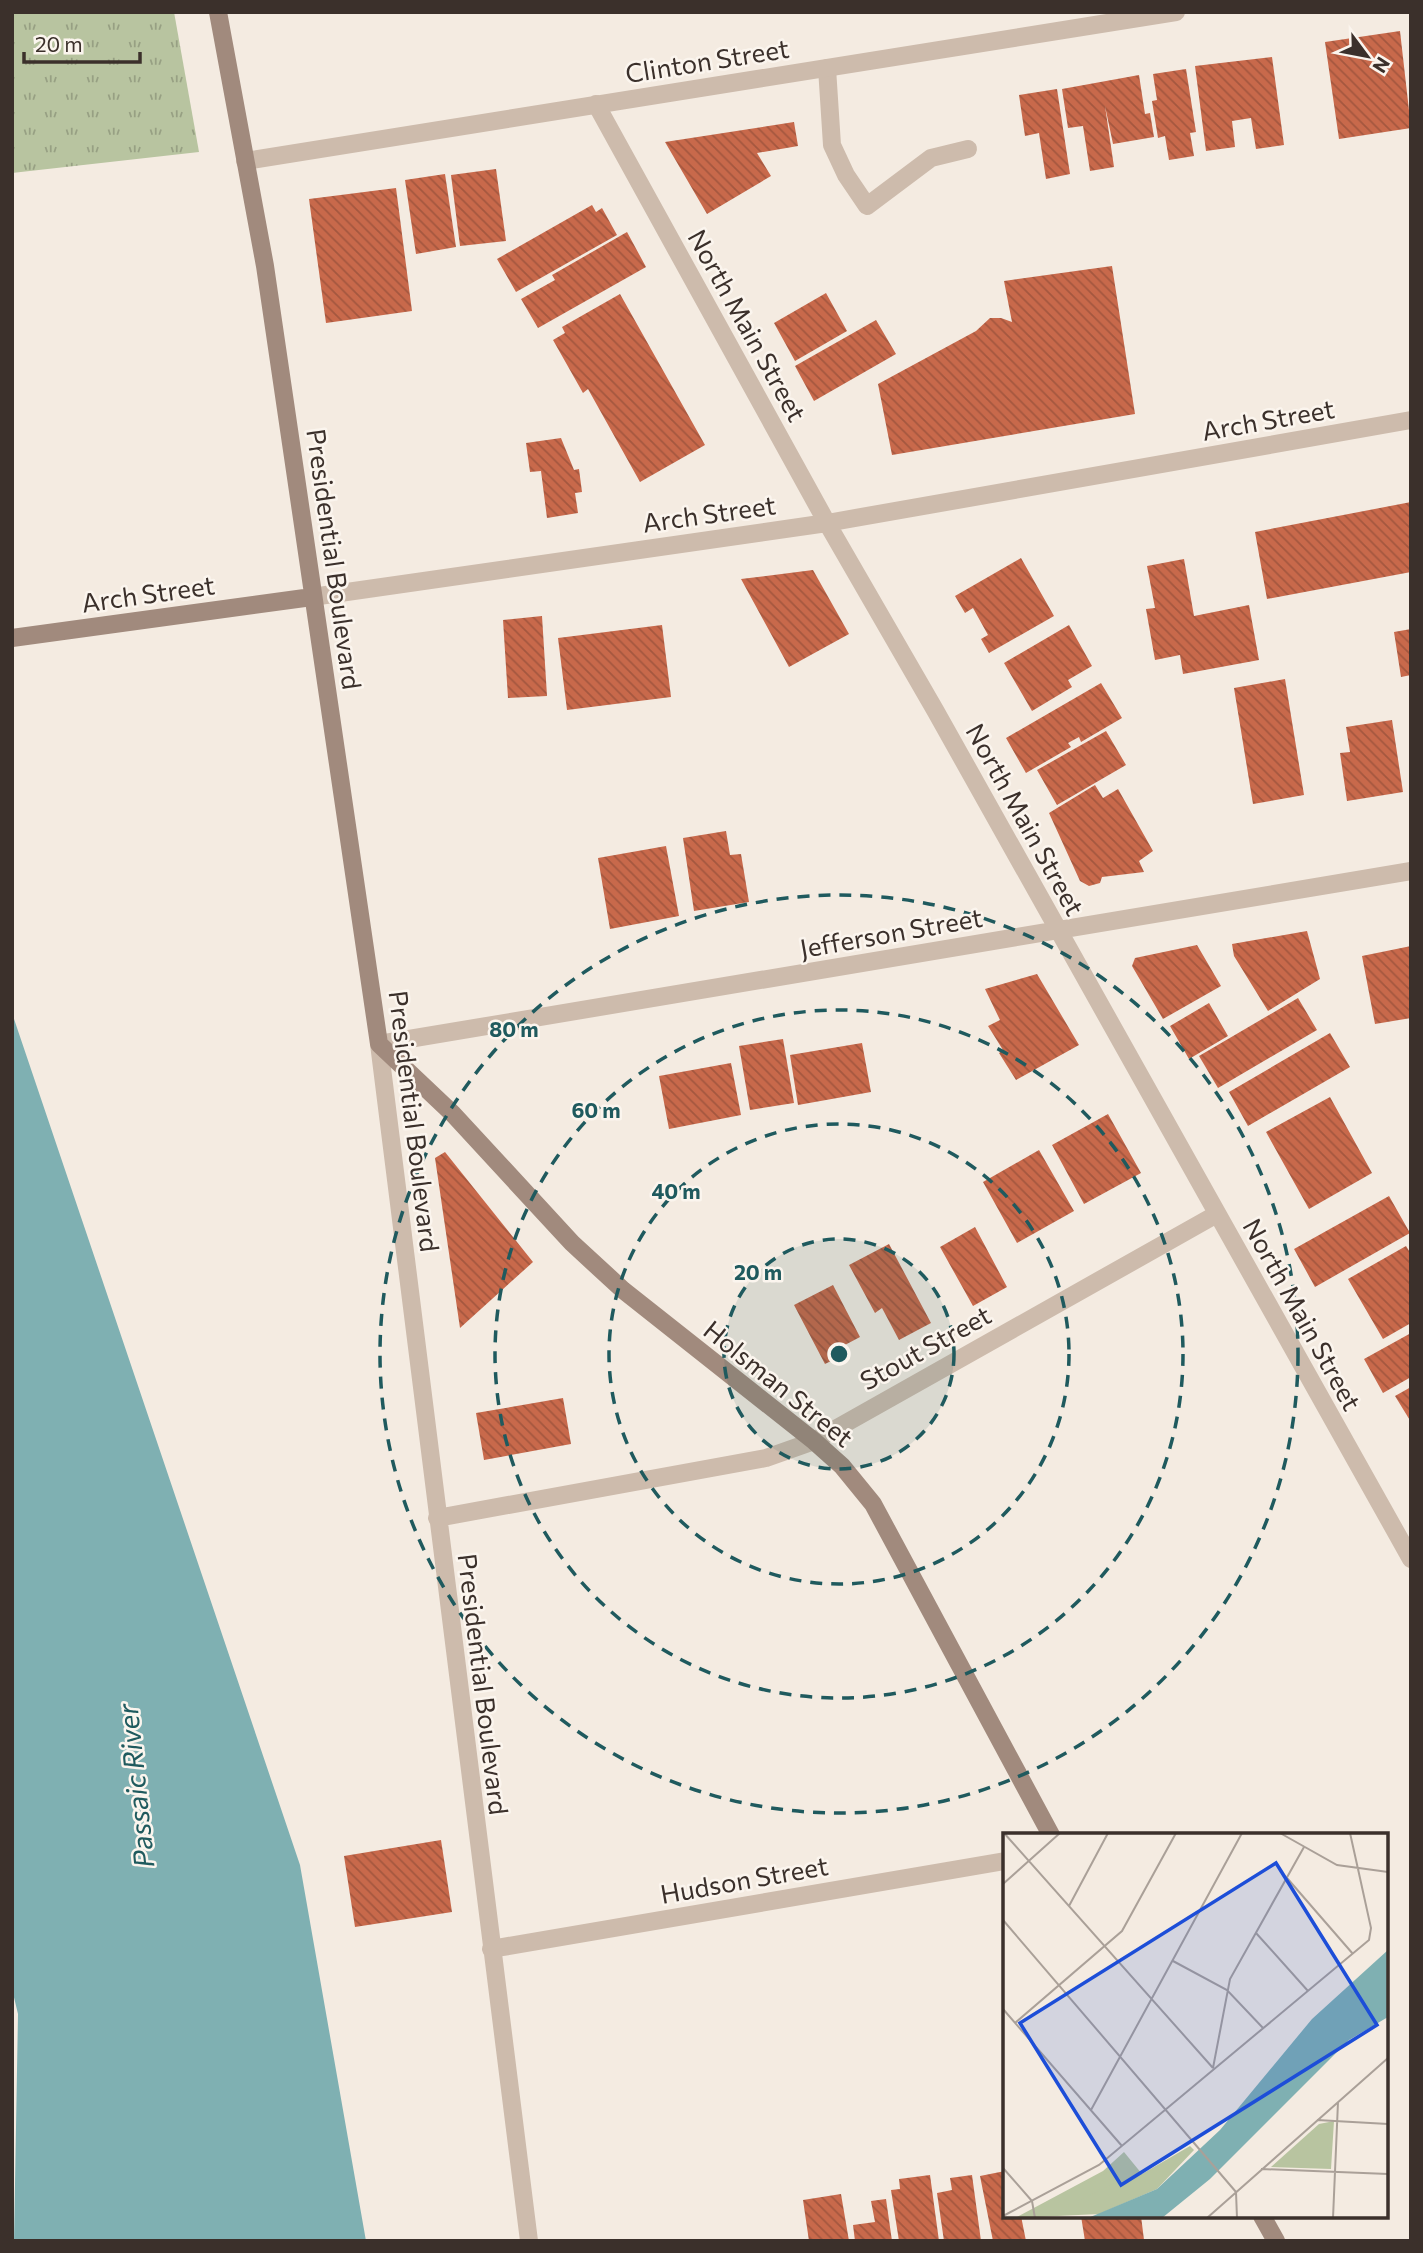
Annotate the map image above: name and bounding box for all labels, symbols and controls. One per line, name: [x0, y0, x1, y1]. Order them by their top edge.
scale bar: [24, 21, 140, 65]
north arrow: [1332, 21, 1402, 91]
text: 20 m: [35, 31, 83, 56]
street label: Clinton Street: [623, 32, 791, 88]
text: N: [1368, 53, 1395, 77]
street label: North Main Street: [682, 224, 814, 426]
street label: Arch Street: [1199, 392, 1337, 446]
street label: Presidential Boulevard: [301, 427, 369, 691]
street label: Arch Street: [640, 488, 778, 538]
street label: Arch Street: [79, 568, 217, 618]
street label: North Main Street: [960, 718, 1092, 920]
street label: Jefferson Street: [797, 901, 985, 963]
street label: Presidential Boulevard: [384, 989, 446, 1253]
text: 80 m: [489, 1016, 539, 1041]
text: 60 m: [571, 1097, 621, 1122]
text: 40 m: [651, 1178, 701, 1203]
street label: North Main Street: [1237, 1213, 1369, 1415]
text: 20 m: [734, 1259, 782, 1284]
street label: Stout Street: [854, 1298, 996, 1396]
street label: Holsman Street: [698, 1313, 860, 1453]
centre of rings: [827, 1342, 851, 1366]
street label: Presidential Boulevard: [453, 1552, 515, 1816]
water label: Passaic River: [109, 1702, 161, 1870]
inset map: [1003, 1833, 1388, 2218]
street label: Hudson Street: [658, 1849, 830, 1909]

